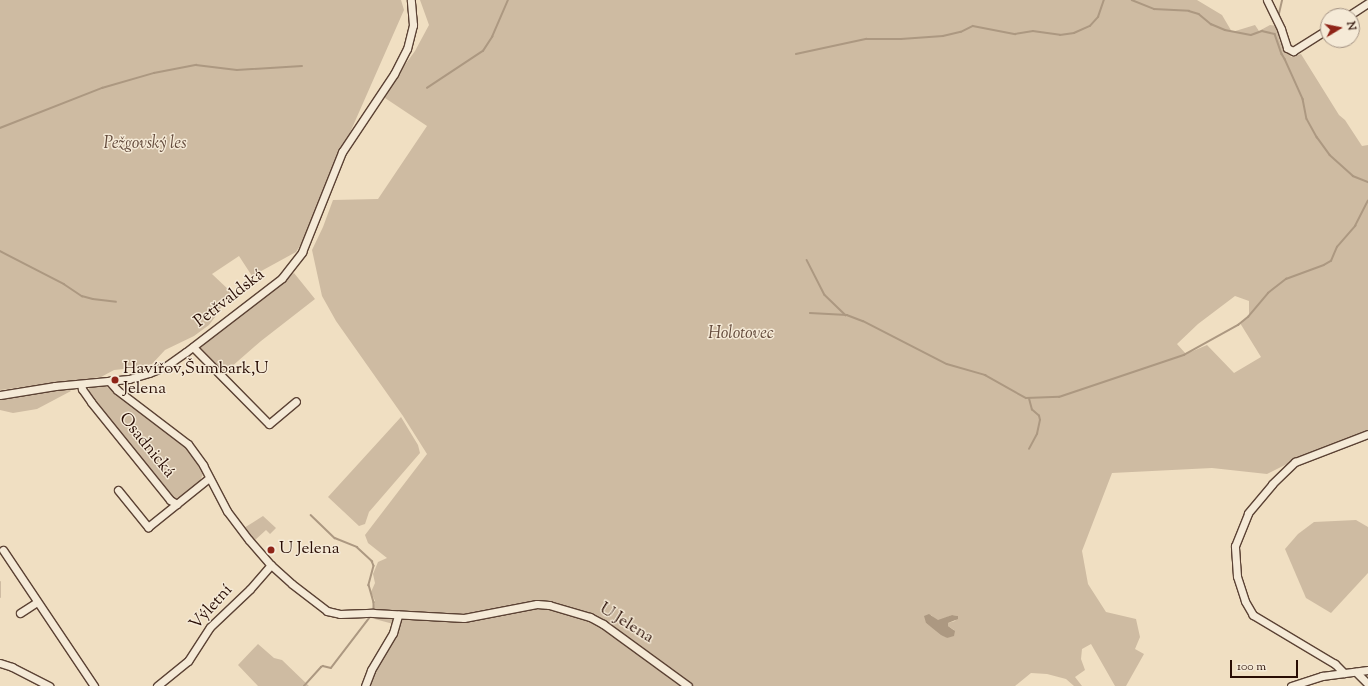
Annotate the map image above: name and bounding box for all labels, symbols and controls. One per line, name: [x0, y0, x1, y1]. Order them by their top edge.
north arrow: [1320, 8, 1360, 48]
text: N: [1342, 20, 1359, 32]
park label: Pežgovský les: [103, 135, 187, 155]
street label: Petřvaldská: [191, 265, 269, 333]
park label: Holotovec: [708, 325, 774, 345]
place label: Havířov,Šumbark,U Jelena: [123, 360, 268, 400]
marker: Havířov,Šumbark,U Jelena: [110, 375, 120, 385]
street label: Osadnická: [114, 409, 178, 483]
place label: U Jelena: [279, 540, 340, 560]
marker: U Jelena: [266, 545, 276, 555]
street label: Výletní: [186, 581, 238, 635]
street label: U Jelena: [595, 599, 657, 649]
scale bar: [1232, 652, 1300, 678]
text: 100 m: [1237, 658, 1266, 676]

